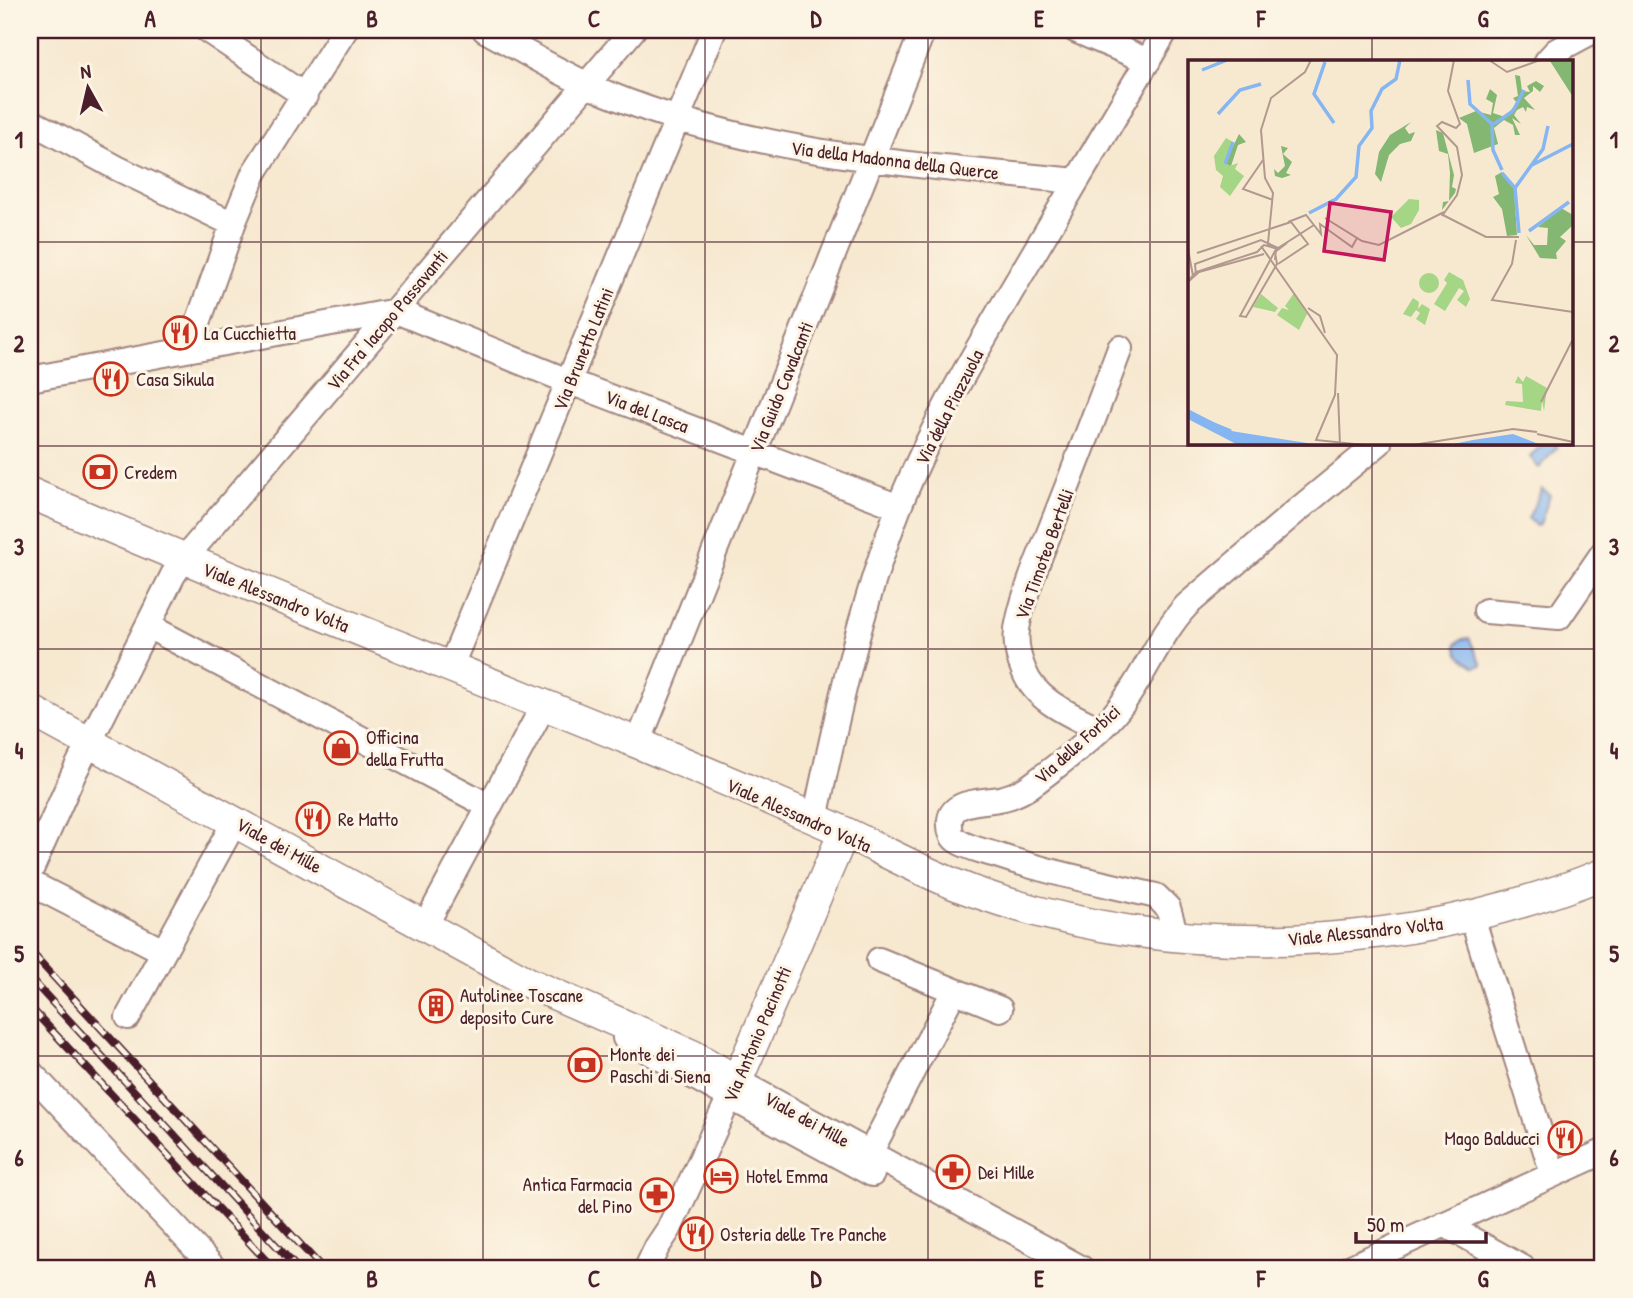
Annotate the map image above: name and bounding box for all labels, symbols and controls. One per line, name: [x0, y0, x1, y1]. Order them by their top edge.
text: A: [144, 3, 156, 34]
text: B: [366, 3, 378, 34]
text: C: [588, 3, 600, 34]
text: D: [811, 3, 823, 34]
text: E: [1034, 3, 1045, 34]
text: F: [1256, 3, 1267, 34]
text: G: [1477, 3, 1489, 34]
north arrow: [52, 52, 122, 122]
text: N: [79, 58, 92, 85]
inset map: [1188, 60, 1574, 444]
text: 1: [15, 124, 23, 155]
text: 1: [1610, 124, 1618, 155]
street label: Via della Madonna della Querce: [790, 134, 1001, 186]
street label: Via Fra' Iacopo Passavanti: [320, 244, 454, 396]
street label: Via Brunetto Latini: [546, 284, 620, 414]
restaurant icon: La Cucchietta: [161, 314, 199, 352]
street label: Via Guido Cavalcanti: [743, 318, 819, 456]
place label: La Cucchietta: [204, 320, 297, 346]
text: 2: [14, 328, 25, 359]
text: 2: [1609, 328, 1620, 359]
street label: Via della Piazzuola: [909, 344, 990, 469]
restaurant icon: Casa Sikula: [92, 360, 130, 398]
place label: Casa Sikula: [136, 366, 215, 392]
street label: Via del Lasca: [601, 383, 693, 439]
bank icon: Credem: [81, 453, 119, 491]
place label: Credem: [124, 459, 177, 485]
street label: Via Timoteo Bertelli: [1008, 485, 1080, 623]
text: 3: [14, 531, 24, 562]
text: 3: [1609, 531, 1619, 562]
street label: Viale Alessandro Volta: [199, 556, 354, 638]
street label: Via delle Forbici: [1028, 698, 1126, 790]
place label: Officina della Frutta: [366, 724, 444, 772]
shop icon: Officina della Frutta: [322, 729, 360, 767]
text: 4: [15, 735, 24, 766]
text: 4: [1610, 735, 1619, 766]
street label: Viale Alessandro Volta: [722, 771, 876, 859]
restaurant icon: Re Matto: [294, 800, 332, 838]
place label: Re Matto: [338, 806, 398, 832]
street label: Viale dei Mille: [231, 811, 327, 879]
street label: Viale Alessandro Volta: [1286, 910, 1444, 952]
text: 5: [14, 938, 24, 969]
text: 5: [1609, 938, 1619, 969]
street label: Via Antonio Pacinotti: [717, 962, 797, 1106]
place label: Autolinee Toscane deposito Cure: [460, 982, 584, 1030]
building icon: Autolinee Toscane deposito Cure: [417, 987, 455, 1025]
place label: Monte dei Paschi di Siena: [610, 1041, 711, 1089]
bank icon: Monte dei Paschi di Siena: [566, 1046, 604, 1084]
street label: Viale dei Mille: [759, 1085, 855, 1153]
restaurant icon: Mago Balducci: [1546, 1119, 1584, 1157]
place label: Mago Balducci: [1445, 1125, 1540, 1151]
text: 6: [14, 1142, 24, 1173]
text: 6: [1609, 1142, 1619, 1173]
pharmacy icon: Dei Mille: [934, 1153, 972, 1191]
hotel icon: Hotel Emma: [702, 1157, 740, 1195]
place label: Dei Mille: [978, 1159, 1035, 1185]
place label: Hotel Emma: [746, 1163, 828, 1189]
place label: Antica Farmacia del Pino: [523, 1171, 633, 1219]
pharmacy icon: Antica Farmacia del Pino: [638, 1176, 676, 1214]
scale bar: [1356, 1200, 1486, 1244]
text: 50 m: [1367, 1210, 1404, 1239]
restaurant icon: Osteria delle Tre Panche: [677, 1215, 715, 1253]
place label: Osteria delle Tre Panche: [720, 1221, 887, 1247]
text: A: [144, 1263, 156, 1294]
text: B: [366, 1263, 378, 1294]
text: C: [588, 1263, 600, 1294]
text: D: [811, 1263, 823, 1294]
text: E: [1034, 1263, 1045, 1294]
text: F: [1256, 1263, 1267, 1294]
text: G: [1477, 1263, 1489, 1294]

